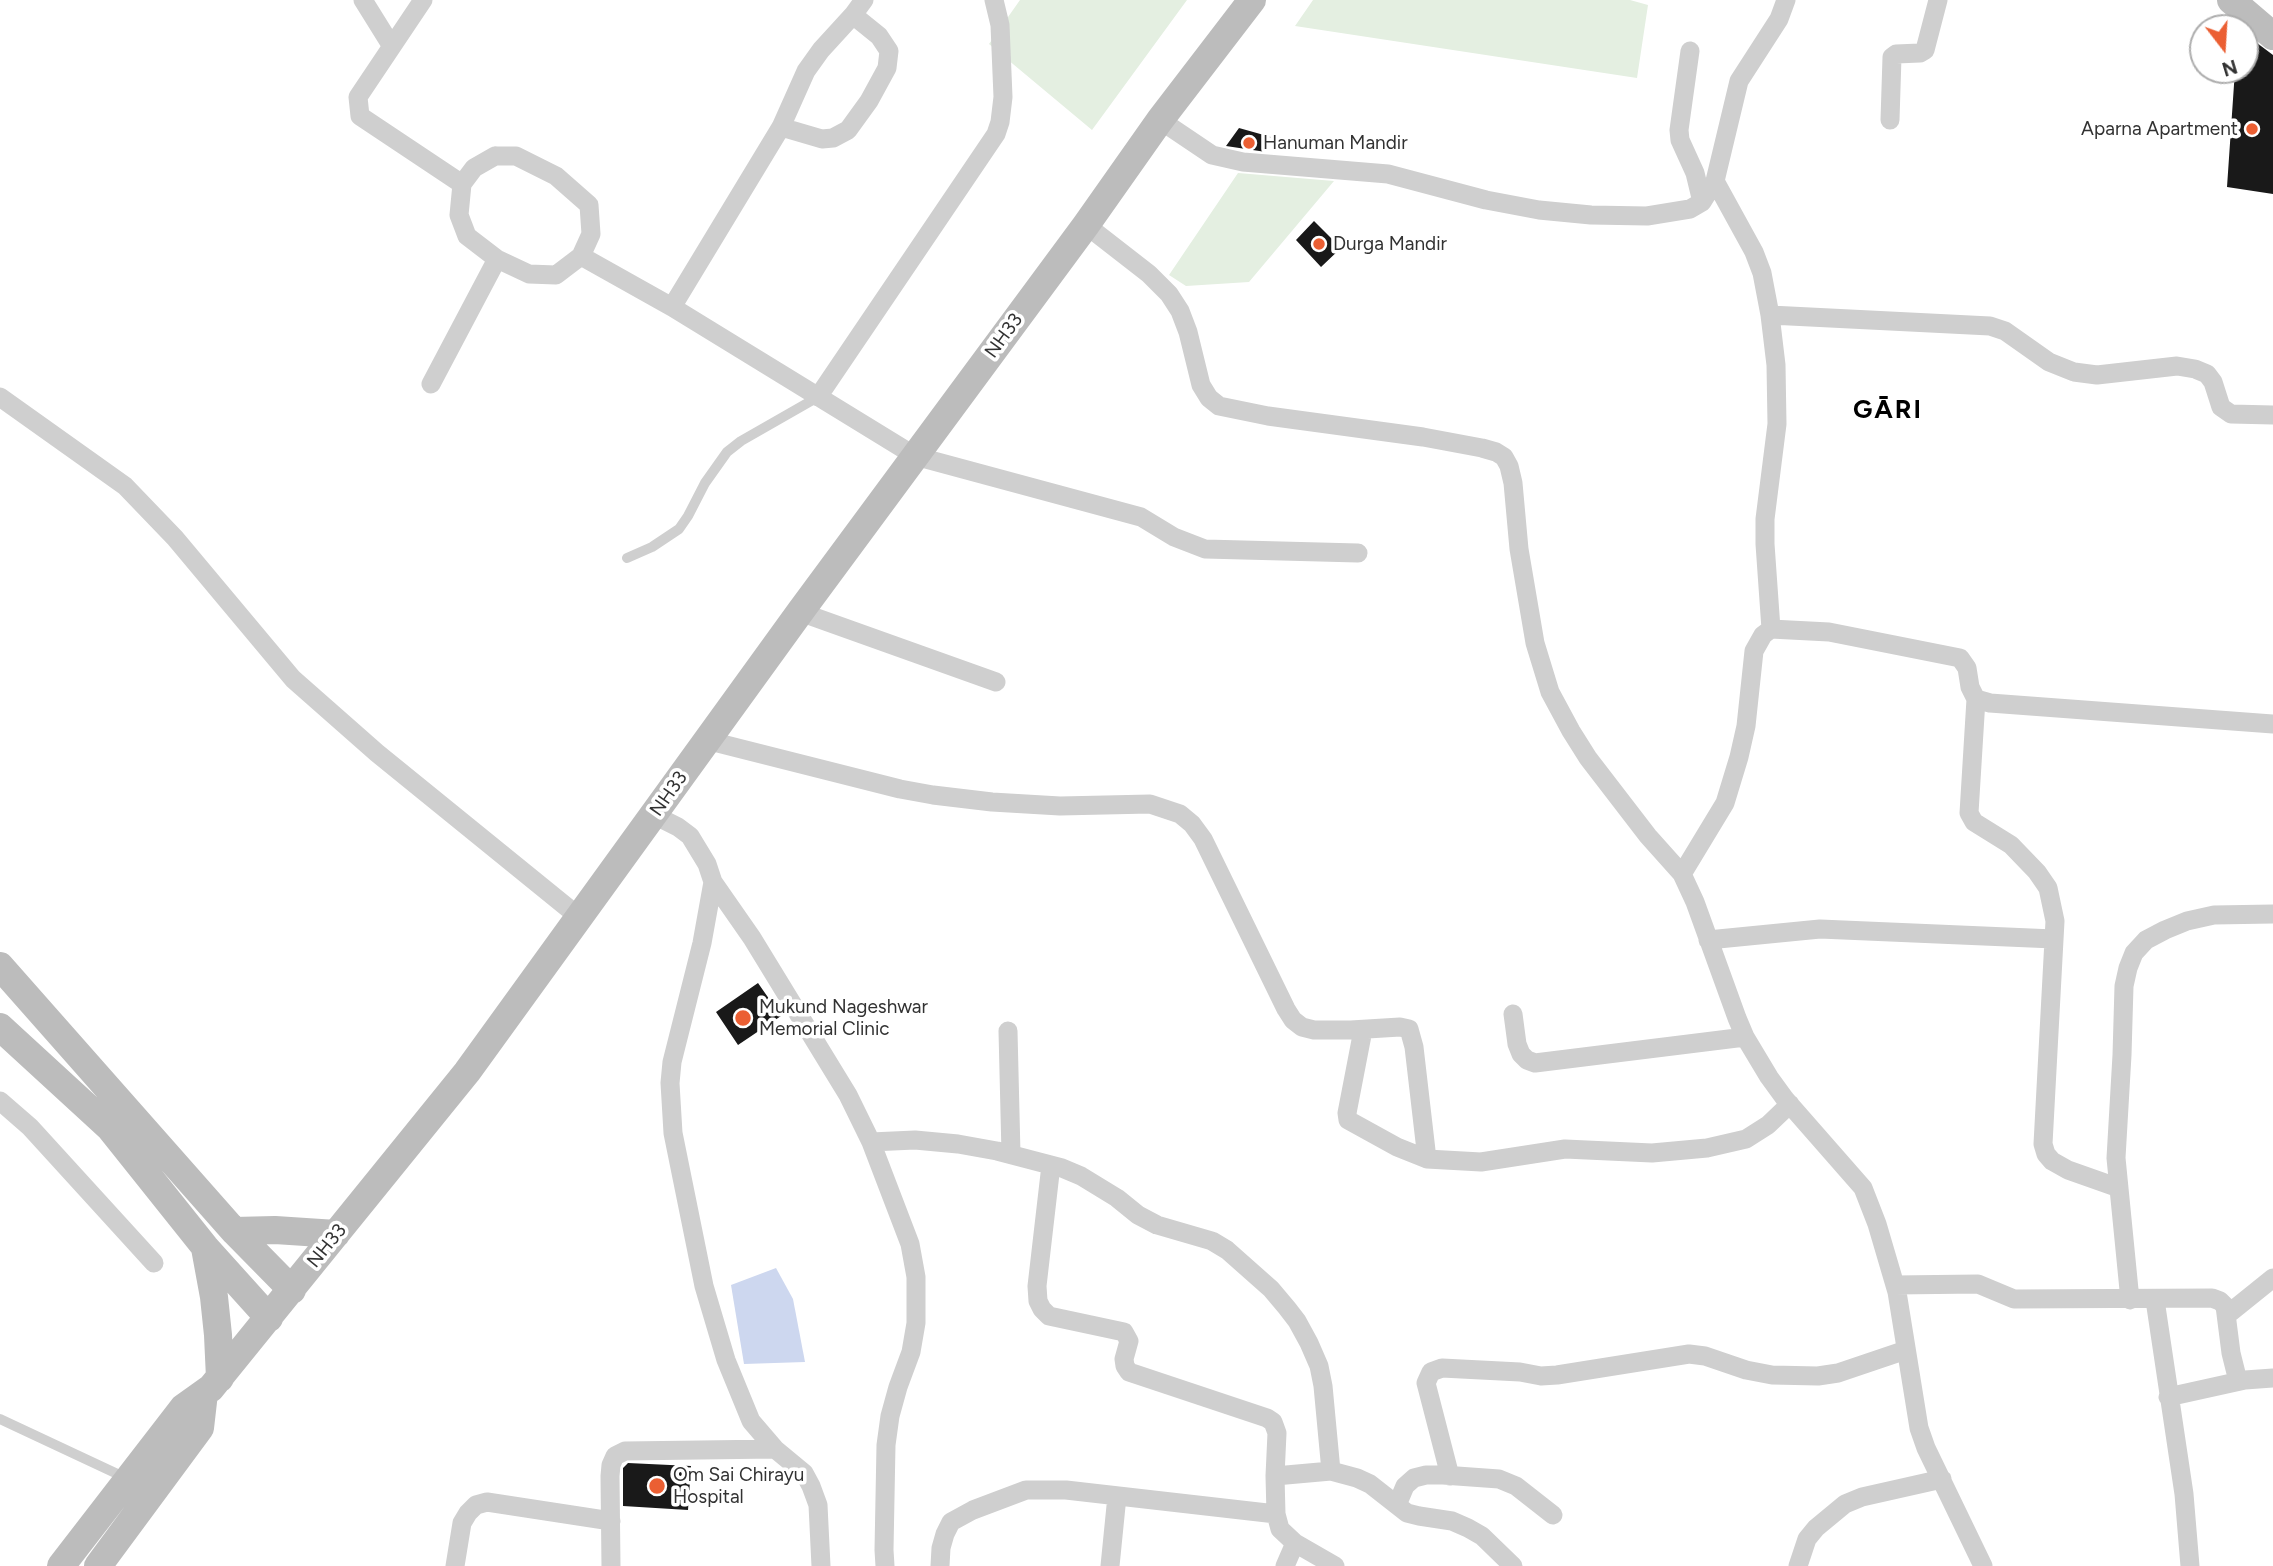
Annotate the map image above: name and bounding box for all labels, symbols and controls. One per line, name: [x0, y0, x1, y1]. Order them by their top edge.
north arrow: [2189, 14, 2259, 84]
text: N: [2219, 55, 2240, 81]
place label: Aparna Apartment: [2081, 118, 2238, 140]
marker: Aparna Apartment: [2244, 121, 2260, 137]
place label: Hanuman Mandir: [1263, 132, 1408, 154]
marker: Hanuman Mandir: [1241, 135, 1257, 151]
place label: Durga Mandir: [1333, 233, 1447, 255]
marker: Durga Mandir: [1311, 236, 1327, 252]
street label: NH33: [980, 309, 1028, 363]
district label: GĀRI: [1853, 394, 1923, 426]
street label: NH33: [645, 767, 693, 821]
place label: Mukund Nageshwar Memorial Clinic: [759, 996, 928, 1040]
marker: Mukund Nageshwar Memorial Clinic: [733, 1008, 753, 1028]
street label: NH33: [303, 1220, 351, 1272]
place label: Om Sai Chirayu Hospital: [673, 1464, 804, 1508]
marker: Om Sai Chirayu Hospital: [647, 1476, 667, 1496]

